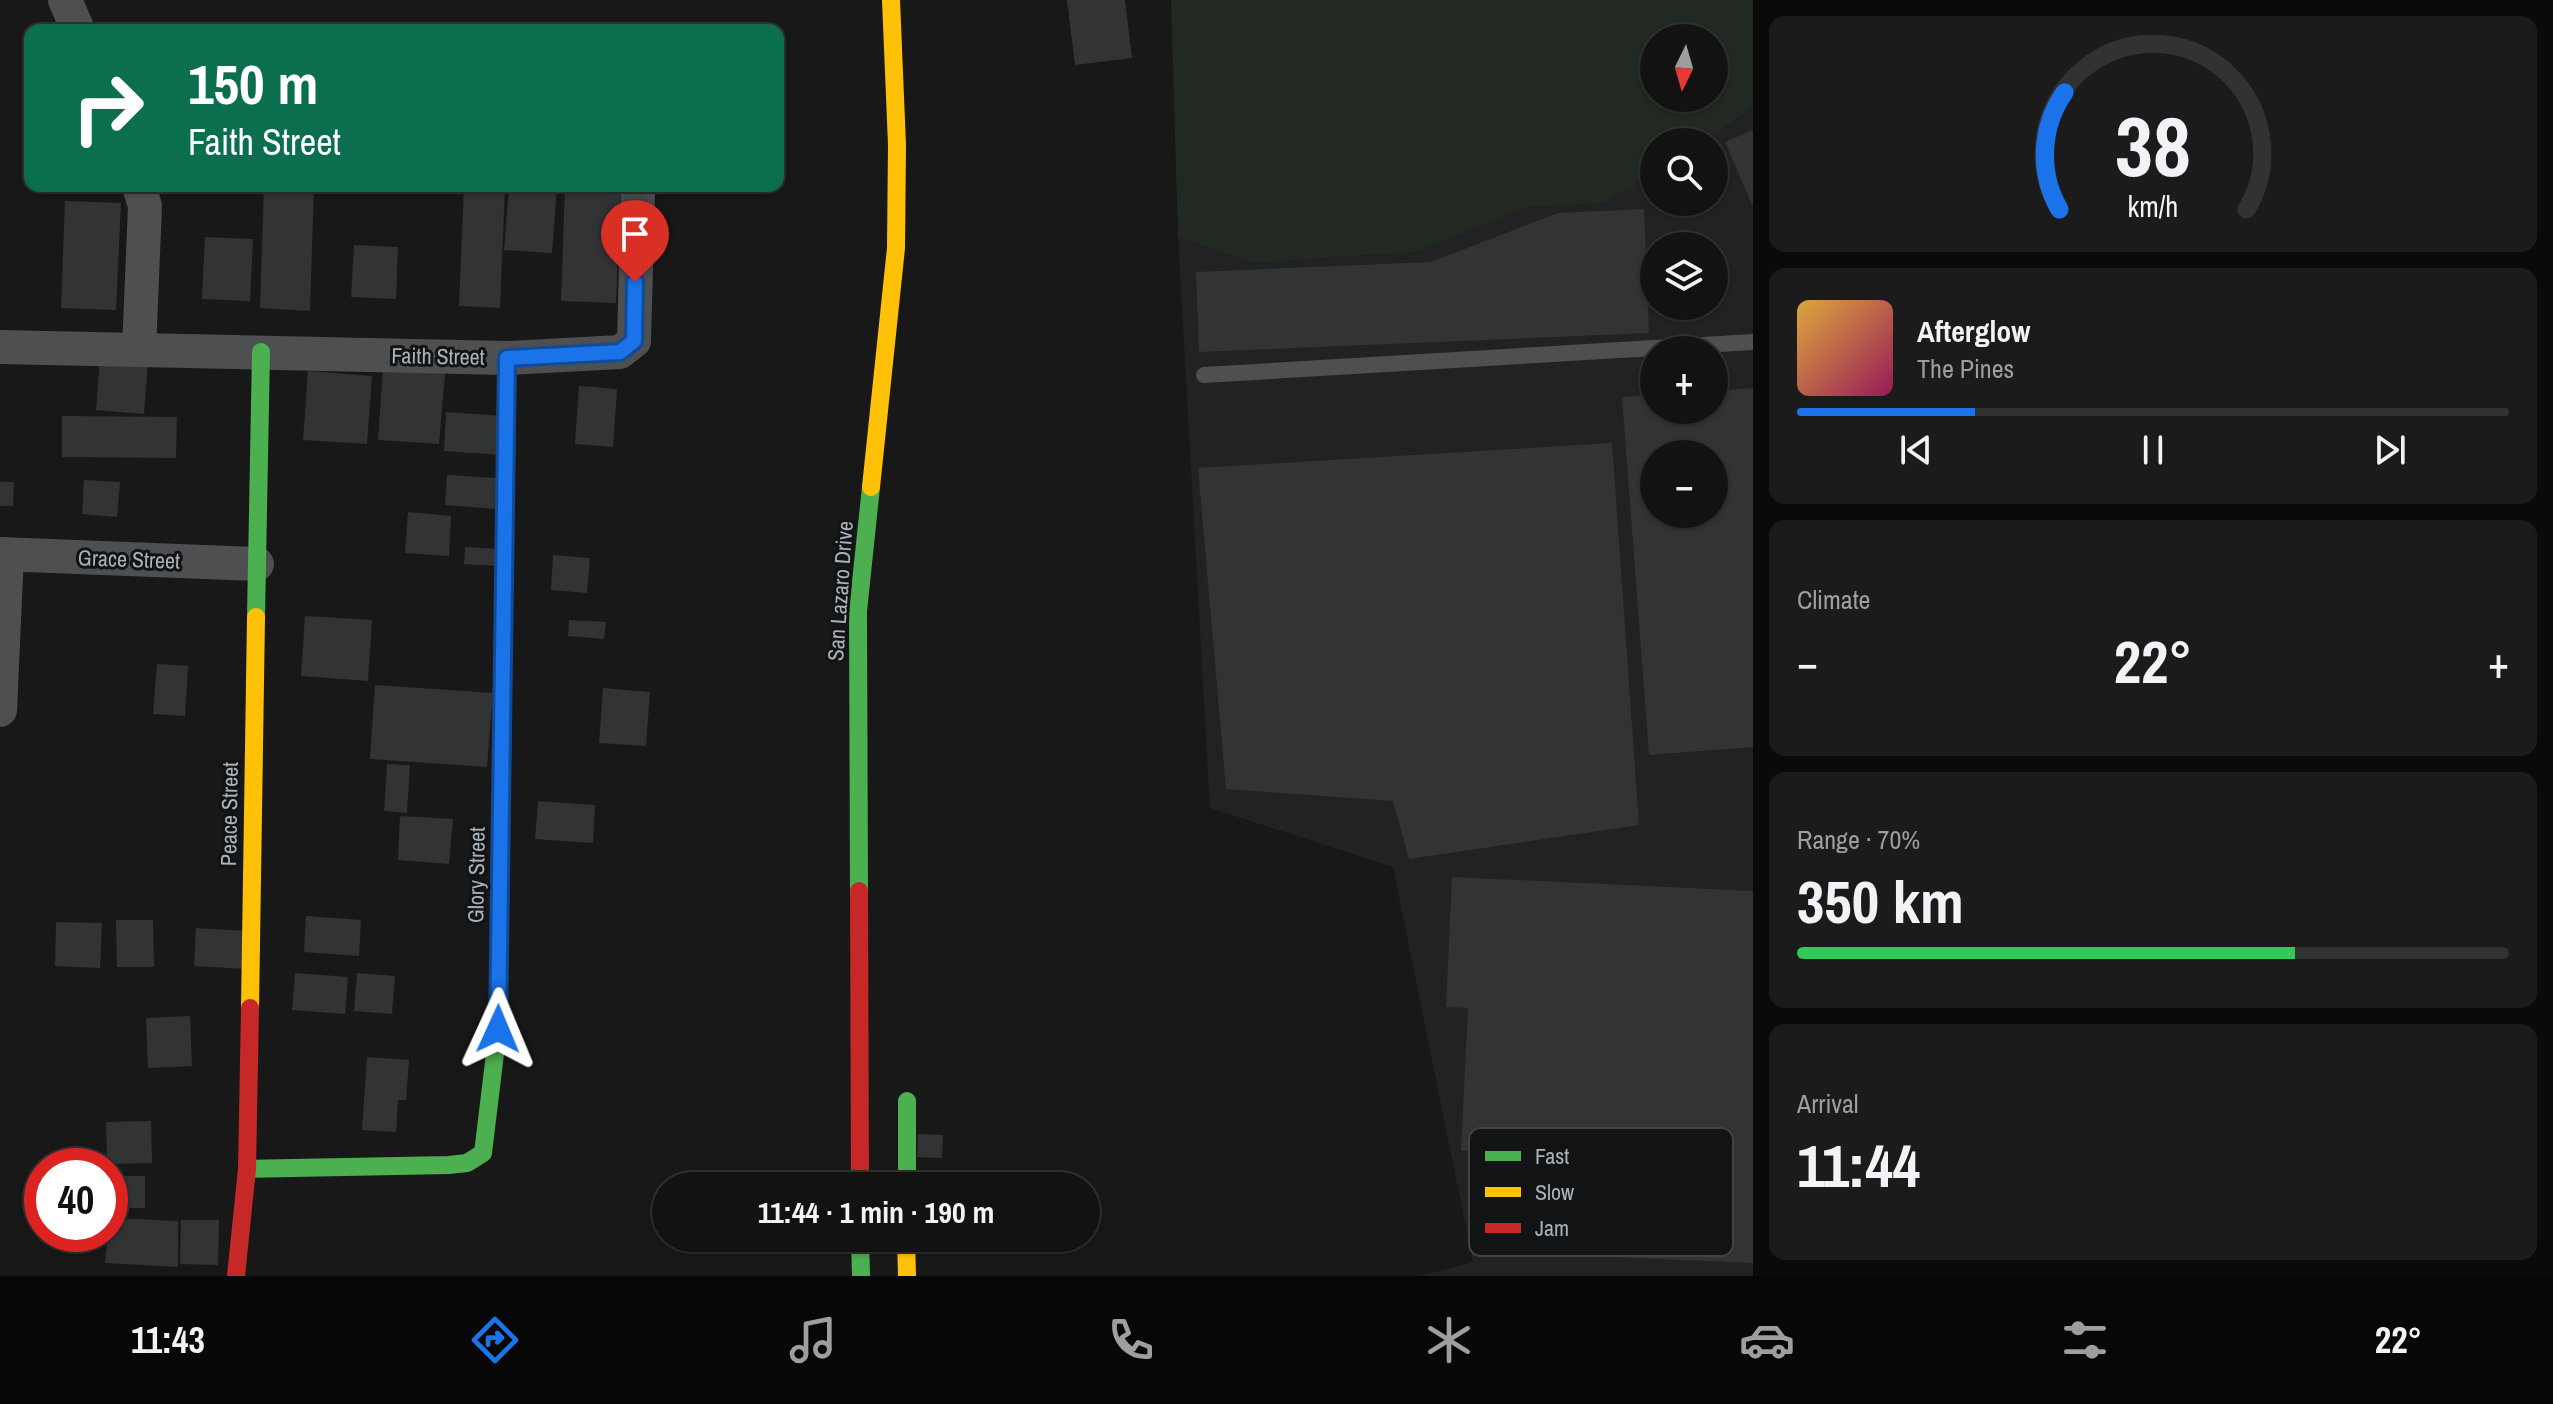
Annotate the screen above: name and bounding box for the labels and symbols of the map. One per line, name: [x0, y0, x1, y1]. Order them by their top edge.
north arrow: [1640, 24, 1728, 112]
pin: [601, 200, 669, 282]
street label: Faith Street: [391, 340, 485, 372]
street label: San Lazaro Drive: [820, 520, 860, 662]
street label: Grace Street: [77, 542, 181, 576]
street label: Peace Street: [213, 762, 245, 866]
street label: Glory Street: [460, 827, 492, 923]
position arrow: [456, 987, 540, 1071]
legend: [1469, 1128, 1733, 1256]
text: Fast: [1535, 1141, 1569, 1171]
speed limit sign: 40: [24, 1148, 128, 1252]
text: Slow: [1535, 1177, 1574, 1207]
text: Jam: [1535, 1213, 1569, 1243]

